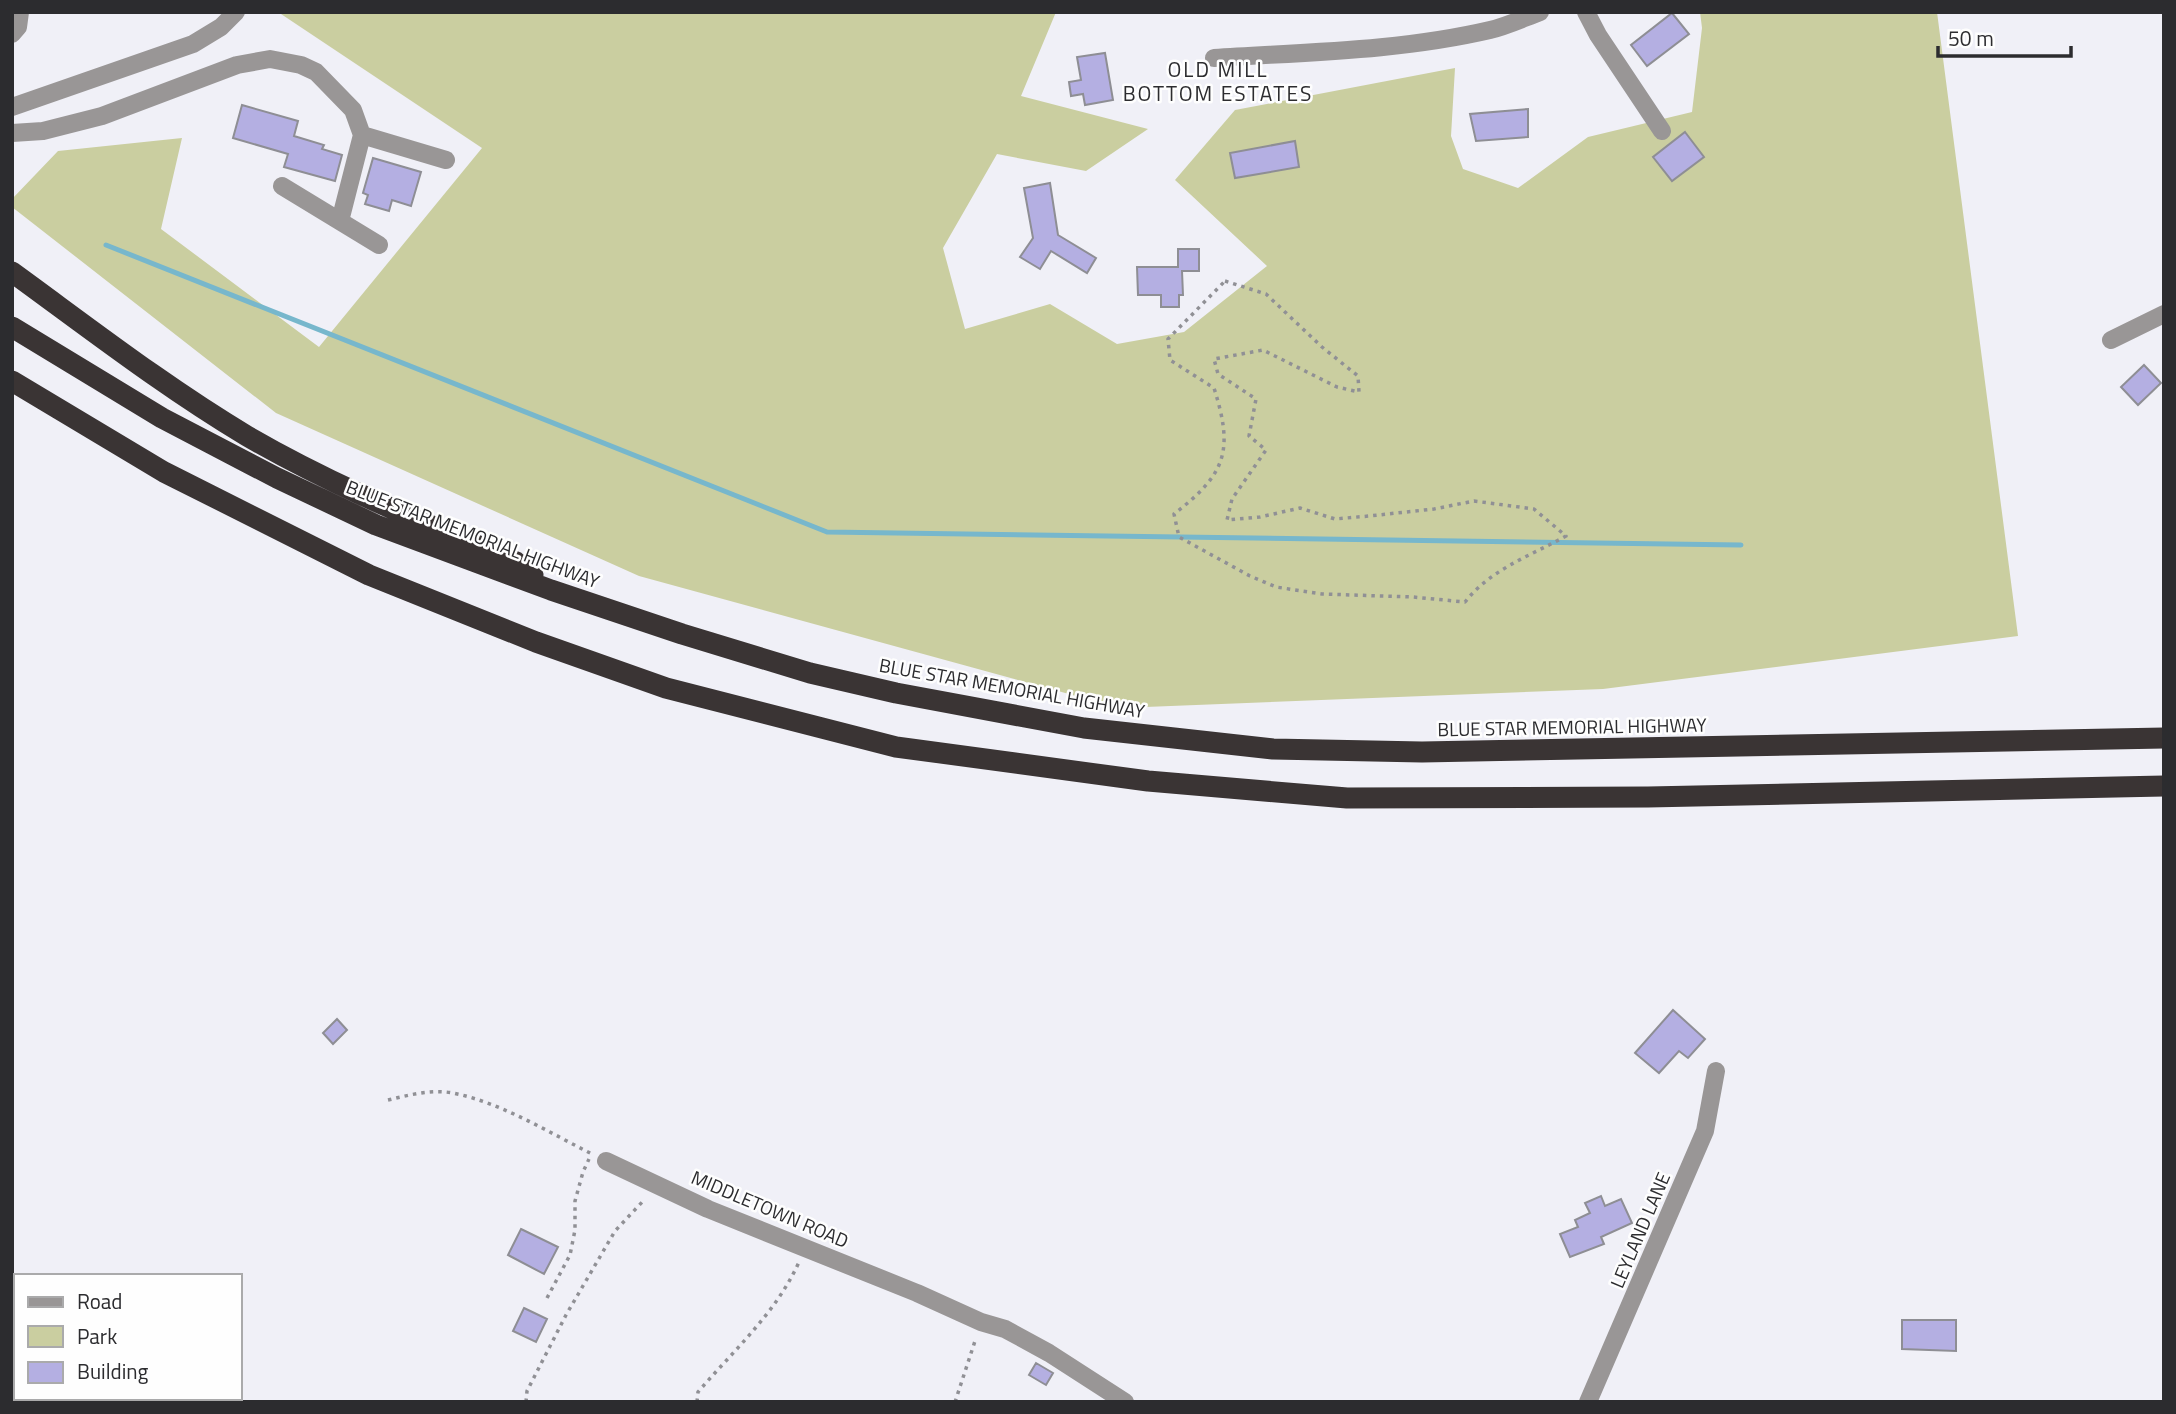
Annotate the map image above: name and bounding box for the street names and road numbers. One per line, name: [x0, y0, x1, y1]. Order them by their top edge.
street label: BLUE STAR MEMORIAL HIGHWAY: [342, 472, 605, 596]
street label: BLUE STAR MEMORIAL HIGHWAY: [877, 650, 1148, 725]
street label: BLUE STAR MEMORIAL HIGHWAY: [1437, 710, 1708, 743]
street label: MIDDLETOWN ROAD: [687, 1162, 853, 1255]
street label: LEYLAND LANE: [1602, 1167, 1677, 1292]

